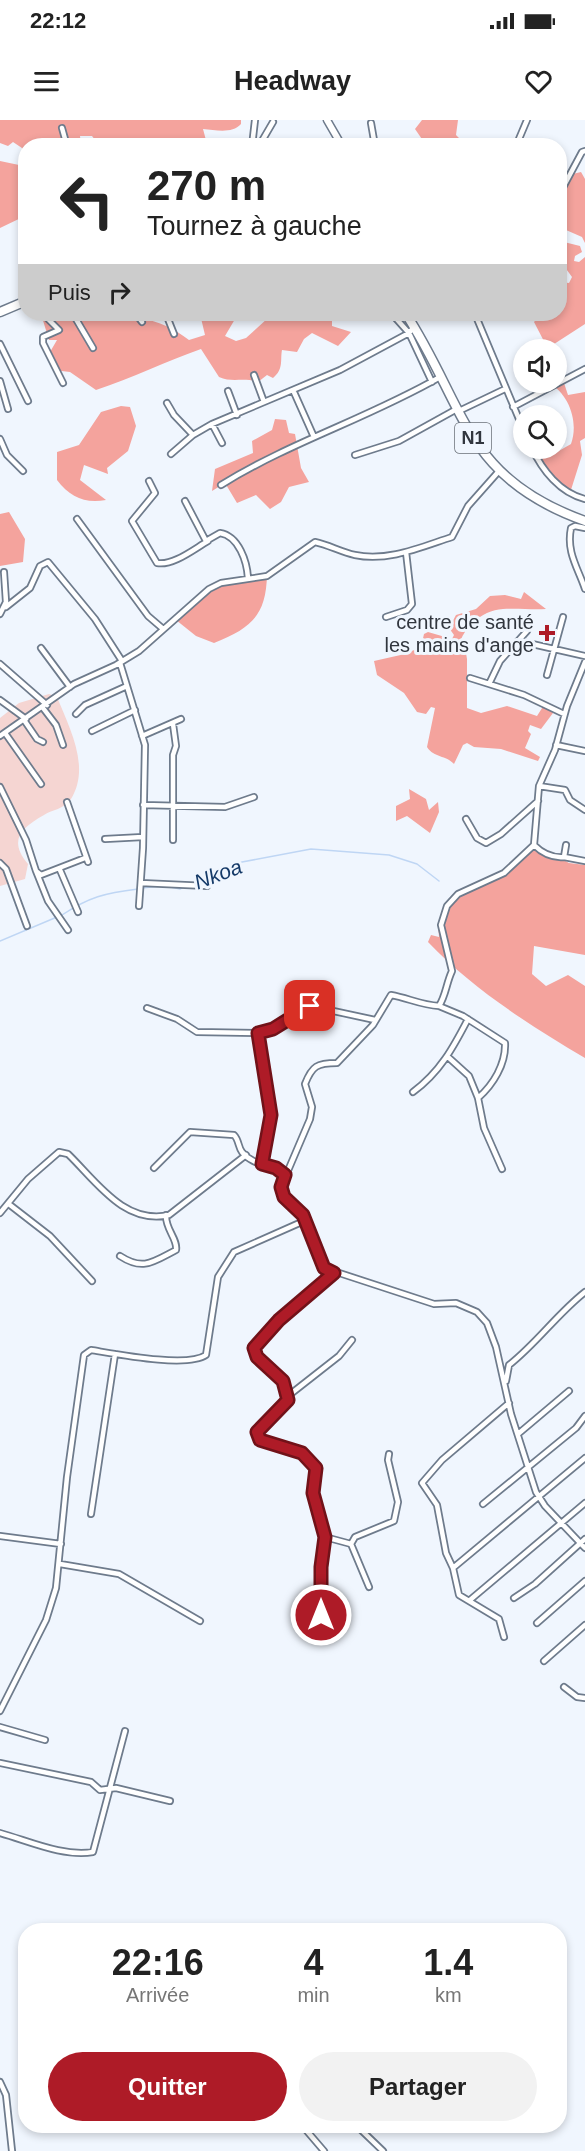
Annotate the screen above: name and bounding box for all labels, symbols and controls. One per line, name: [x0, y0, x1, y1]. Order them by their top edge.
text: 22:12: [30, 8, 86, 33]
icon: menu: [30, 65, 63, 98]
icon: heart: [522, 65, 555, 98]
text: Headway: [234, 66, 351, 96]
icon: left: [48, 162, 126, 240]
text: 270 m: [147, 162, 266, 209]
text: Tournez à gauche: [147, 211, 362, 241]
icon: right: [103, 276, 136, 309]
text: Puis: [48, 280, 91, 305]
map controls: [513, 339, 567, 459]
button: sound: [513, 339, 567, 393]
button: search: [513, 405, 567, 459]
road number: N1: [455, 423, 491, 453]
place label: centre de santé les mains d'ange: [385, 611, 534, 656]
marker: centre de santé les mains d'ange: [538, 624, 556, 642]
water label: Nkoa: [191, 854, 245, 894]
pin: [284, 980, 335, 1031]
icon: arrive: [293, 989, 326, 1022]
position arrow: [289, 1583, 353, 1647]
text: 22:16: [112, 1942, 204, 1983]
text: 4: [303, 1942, 324, 1983]
text: 1.4: [423, 1942, 473, 1983]
text: Arrivée: [126, 1984, 189, 2006]
text: min: [297, 1984, 330, 2006]
text: km: [435, 1984, 462, 2006]
button: Quitter: [48, 2052, 287, 2121]
button: Partager: [299, 2052, 537, 2121]

